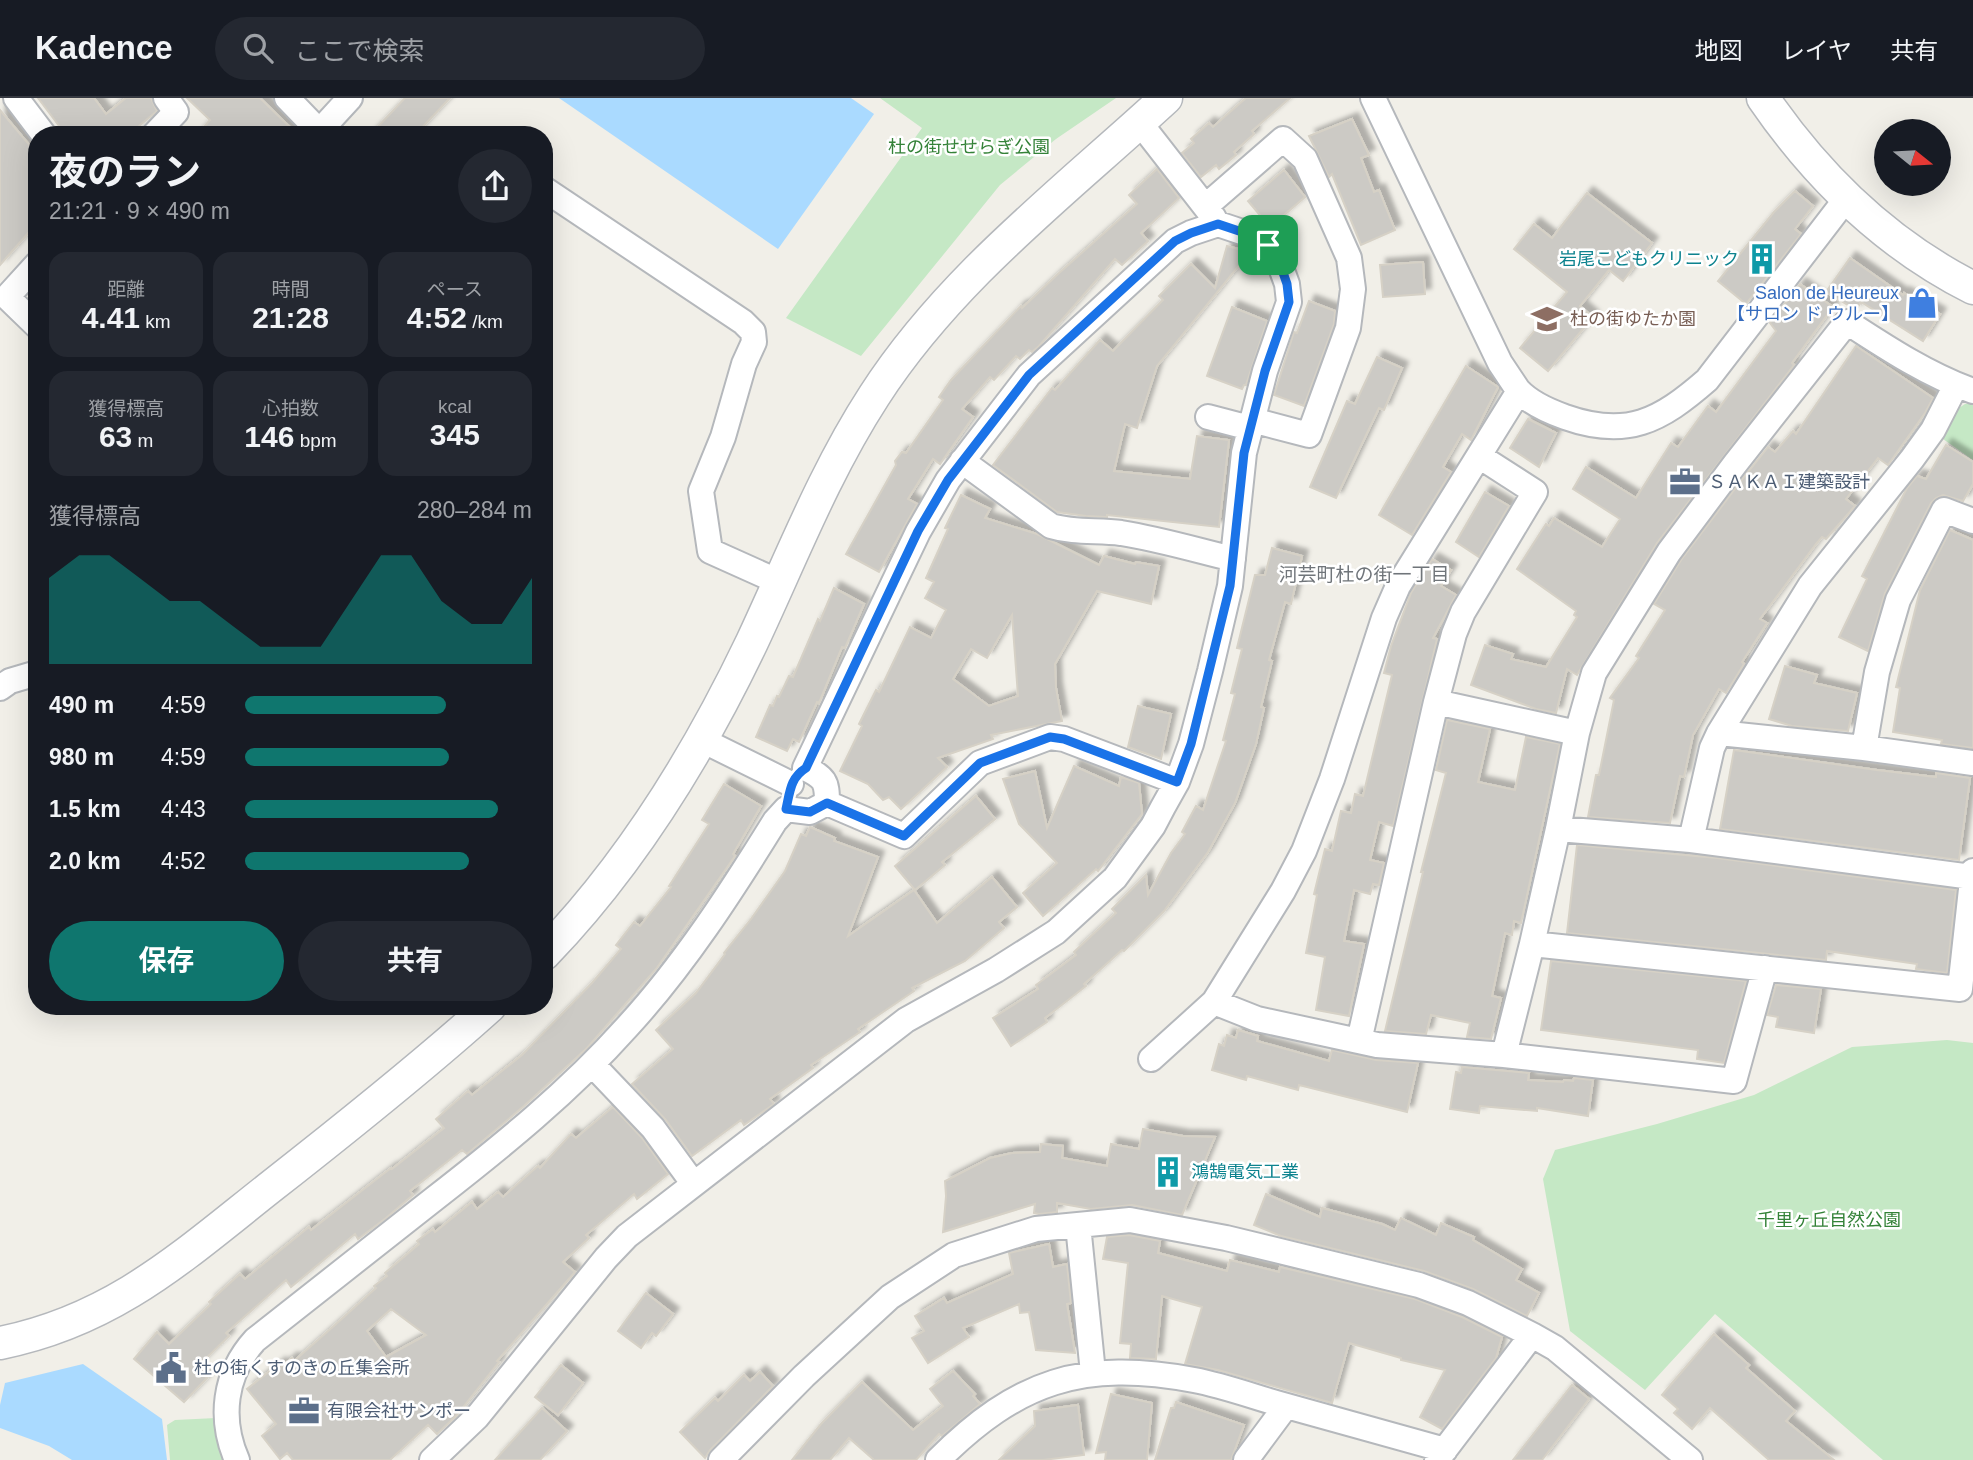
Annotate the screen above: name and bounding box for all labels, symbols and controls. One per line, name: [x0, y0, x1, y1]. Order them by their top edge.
search box: [215, 17, 705, 80]
text: Kadence: [35, 29, 173, 66]
icon: search: [239, 29, 277, 67]
text: ここで検索: [295, 36, 425, 66]
text: 地図: [1695, 37, 1743, 64]
text: レイヤ: [1781, 37, 1852, 64]
text: 共有: [1890, 37, 1938, 64]
north arrow: [1874, 119, 1951, 196]
map controls: [1874, 119, 1951, 196]
park label: 杜の街せせらぎ公園: [888, 137, 1050, 157]
button: share: [458, 149, 532, 223]
text: 夜のラン: [49, 151, 201, 193]
text: 21:21 · 9 × 490 m: [49, 198, 230, 224]
pin: [1238, 215, 1298, 275]
icon: arrive: [1249, 226, 1287, 264]
building icon: 岩尾こどもクリニック: [1745, 242, 1779, 276]
place label: 岩尾こどもクリニック: [1559, 249, 1739, 269]
text: 距離: [107, 279, 145, 300]
text: 時間: [271, 279, 310, 300]
text: ペース: [427, 279, 483, 300]
place label: Salon de Heureux 【サロン ド ウルー】: [1727, 283, 1899, 324]
shop icon: Salon de Heureux 【サロン ド ウルー】: [1905, 286, 1939, 320]
text: 4.41: [82, 301, 140, 334]
text: 21:28: [252, 301, 329, 334]
text: 4:52: [407, 301, 467, 334]
school or university icon: 杜の街ゆたか園: [1530, 302, 1564, 336]
place label: 杜の街ゆたか園: [1570, 309, 1696, 329]
text: km: [140, 311, 171, 332]
text: /km: [467, 311, 503, 332]
text: kcal: [438, 396, 472, 417]
text: 獲得標高: [88, 398, 164, 419]
text: 心拍数: [262, 398, 319, 419]
text: 345: [430, 418, 480, 451]
text: 63: [99, 420, 132, 453]
text: 146: [244, 420, 294, 453]
text: m: [132, 430, 153, 451]
text: bpm: [294, 430, 337, 451]
office icon: ＳＡＫＡＩ建築設計: [1668, 465, 1702, 499]
place label: ＳＡＫＡＩ建築設計: [1708, 472, 1870, 492]
text: 280–284 m: [417, 497, 532, 523]
text: 獲得標高: [49, 503, 141, 529]
district label: 河芸町杜の街一丁目: [1278, 564, 1450, 585]
text: 490 m: [49, 692, 114, 718]
text: 4:59: [161, 692, 206, 718]
text: 980 m: [49, 744, 114, 770]
text: 4:59: [161, 744, 206, 770]
text: 1.5 km: [49, 796, 121, 822]
text: 4:43: [161, 796, 206, 822]
text: 2.0 km: [49, 848, 121, 874]
text: 4:52: [161, 848, 206, 874]
button: 保存: [49, 921, 284, 1001]
button: 共有: [298, 921, 532, 1001]
building icon: 鴻鵠電気工業: [1151, 1155, 1185, 1189]
place label: 鴻鵠電気工業: [1191, 1162, 1299, 1182]
park label: 千里ヶ丘自然公園: [1757, 1210, 1901, 1230]
public building icon: 杜の街くすのきの丘集会所: [154, 1351, 188, 1385]
place label: 杜の街くすのきの丘集会所: [194, 1358, 409, 1378]
office icon: 有限会社サンポー: [287, 1394, 321, 1428]
place label: 有限会社サンポー: [327, 1401, 471, 1421]

